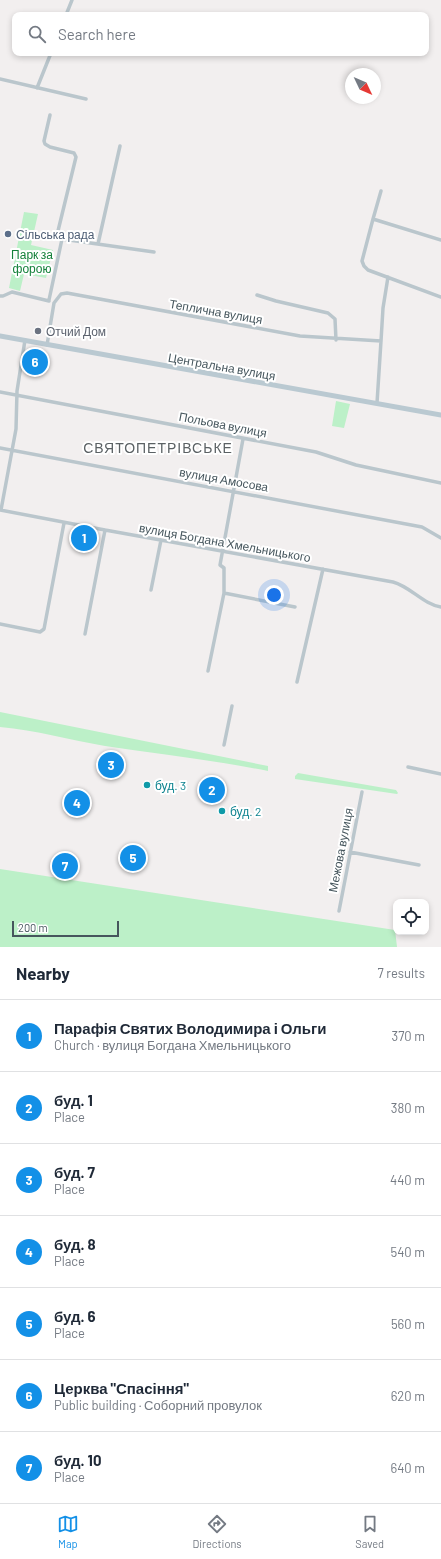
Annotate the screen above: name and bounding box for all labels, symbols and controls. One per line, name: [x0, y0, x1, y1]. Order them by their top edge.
search box: [12, 12, 429, 56]
icon: search: [26, 23, 48, 45]
text: Search here: [58, 25, 136, 43]
north arrow: [345, 68, 381, 104]
place label: Сільська рада: [16, 227, 95, 242]
marker: Сільська рада: [3, 229, 13, 239]
park label: Парк за форою: [11, 247, 53, 276]
street label: Теплична вулиця: [168, 296, 264, 327]
place label: Отчий Дом: [46, 324, 106, 339]
marker: Отчий Дом: [33, 326, 43, 336]
pin: 6: [22, 347, 48, 377]
street label: Центральна вулиця: [167, 350, 277, 383]
street label: Польова вулиця: [178, 409, 268, 440]
district label: СВЯТОПЕТРІВСЬКЕ: [83, 439, 233, 456]
street label: вулиця Амосова: [178, 464, 270, 495]
street label: вулиця Богдана Хмельницького: [138, 520, 312, 565]
pin: 1: [71, 523, 97, 553]
your location: [264, 585, 284, 605]
pin: 3: [98, 750, 124, 780]
pin: 2: [199, 775, 225, 805]
place label: буд. 3: [155, 778, 186, 793]
marker: буд. 3: [142, 780, 152, 790]
pin: 4: [64, 788, 90, 818]
place label: буд. 2: [230, 804, 261, 819]
marker: буд. 2: [217, 806, 227, 816]
street label: Межова вулиця: [325, 807, 356, 894]
pin: 5: [120, 843, 146, 873]
pin: 7: [52, 851, 78, 881]
map controls: [393, 899, 429, 935]
button: locate: [393, 899, 429, 935]
scale bar: [12, 919, 119, 938]
text: 200 m: [18, 921, 48, 934]
text: Nearby: [16, 963, 70, 983]
text: 7 results: [378, 965, 425, 981]
text: Парафія Святих Володимира і Ольги: [54, 1019, 327, 1037]
text: 1: [27, 1028, 31, 1044]
text: 370 m: [391, 1028, 425, 1044]
text: Church · вулиця Богдана Хмельницького: [54, 1037, 291, 1053]
text: буд. 1: [54, 1091, 93, 1109]
text: 2: [25, 1100, 33, 1116]
text: 380 m: [391, 1100, 425, 1116]
text: Place: [54, 1109, 85, 1125]
text: буд. 7: [54, 1163, 95, 1181]
text: 3: [25, 1172, 33, 1188]
text: 440 m: [390, 1172, 425, 1188]
text: Place: [54, 1181, 85, 1197]
text: буд. 8: [54, 1235, 96, 1253]
text: 4: [25, 1244, 33, 1260]
text: 540 m: [390, 1244, 425, 1260]
text: Place: [54, 1253, 85, 1269]
text: буд. 6: [54, 1307, 96, 1325]
text: 5: [25, 1316, 33, 1332]
text: 560 m: [391, 1316, 425, 1332]
text: Place: [54, 1325, 85, 1341]
text: Церква "Спасіння": [54, 1379, 189, 1397]
text: 6: [26, 1388, 32, 1404]
text: 620 m: [391, 1388, 425, 1404]
text: Public building · Соборний провулок: [54, 1397, 262, 1413]
text: буд. 10: [54, 1451, 101, 1469]
text: 7: [26, 1460, 32, 1476]
text: 640 m: [390, 1460, 425, 1476]
text: Place: [54, 1469, 85, 1485]
tab: Map: [57, 1513, 79, 1550]
tab: Directions: [192, 1513, 242, 1550]
tab: Saved: [355, 1513, 384, 1550]

